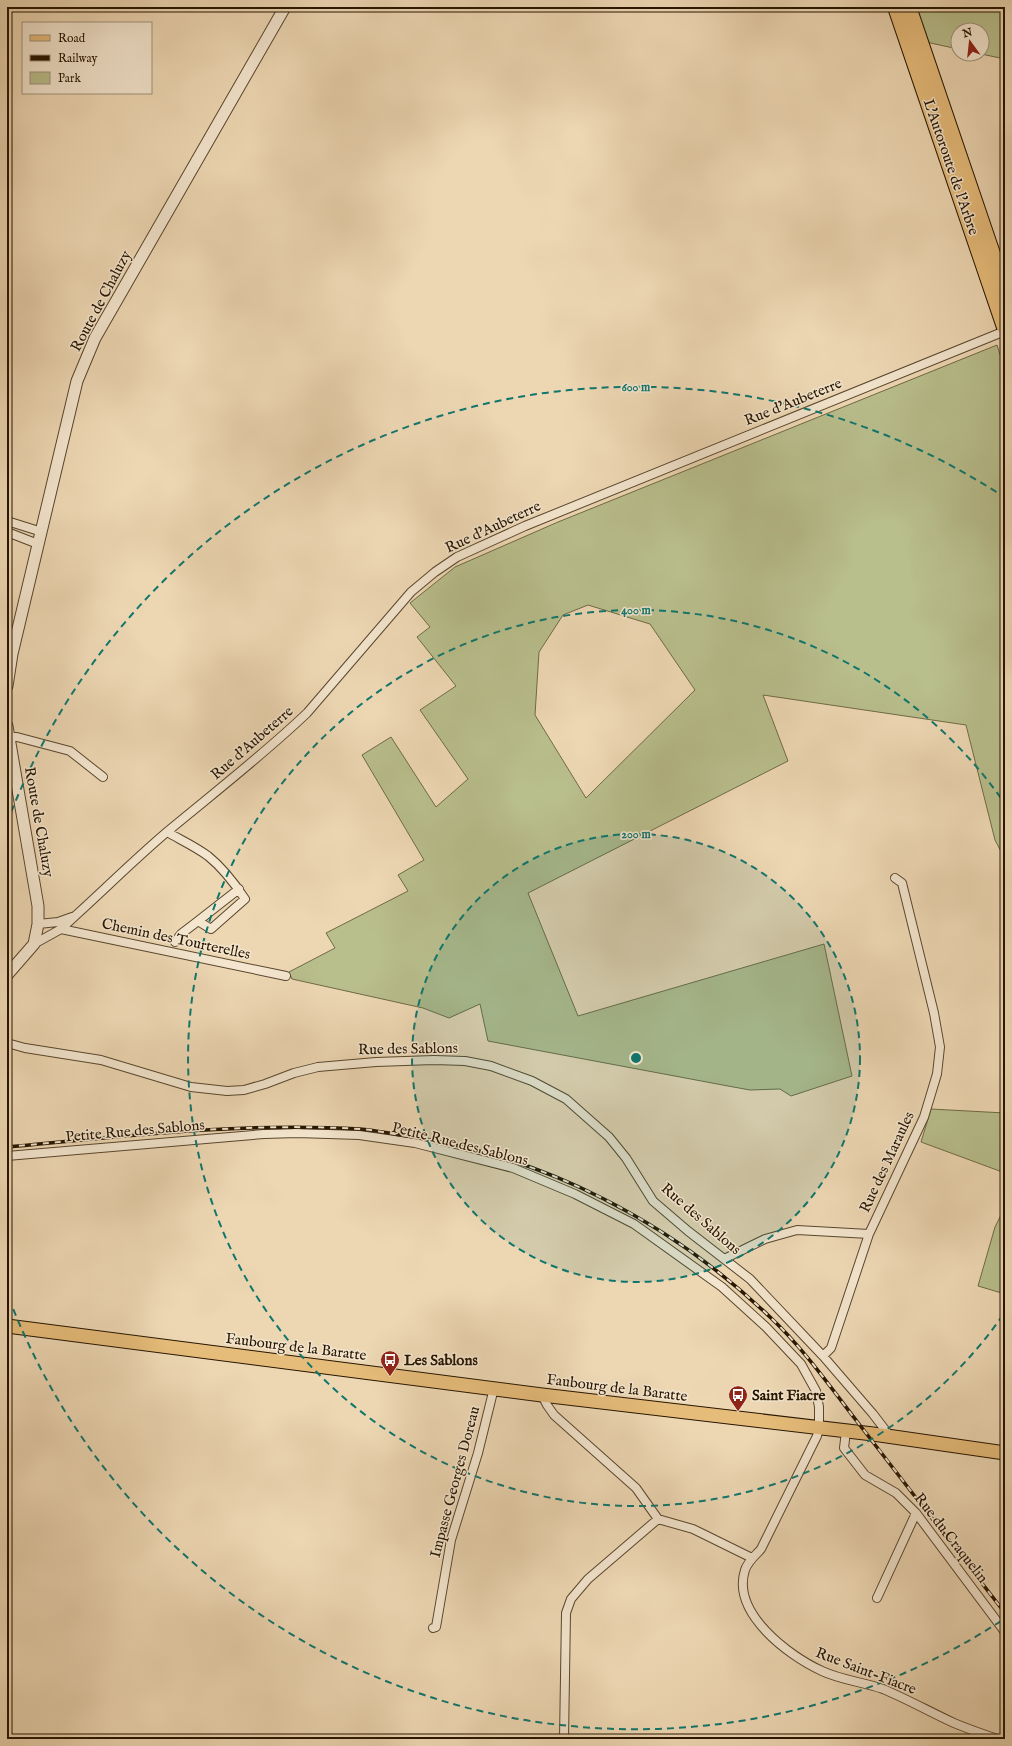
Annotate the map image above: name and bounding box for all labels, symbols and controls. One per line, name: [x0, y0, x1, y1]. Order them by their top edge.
legend: [22, 22, 152, 94]
north arrow: [950, 22, 990, 62]
text: N: [960, 25, 975, 42]
text: Road: [58, 31, 86, 46]
text: Railway: [58, 51, 97, 66]
text: Park: [58, 71, 81, 86]
street label: L'Autoroute de l'Arbre: [919, 96, 983, 238]
street label: Route de Chaluzy: [66, 247, 136, 355]
street label: Rue d'Aubeterre: [741, 374, 845, 430]
text: 600 m: [622, 380, 651, 395]
street label: Rue d'Aubeterre: [442, 496, 544, 557]
text: 400 m: [621, 603, 652, 618]
street label: Rue d'Aubeterre: [207, 702, 297, 784]
street label: Route de Chaluzy: [20, 765, 58, 879]
text: 200 m: [621, 827, 651, 842]
street label: Chemin des Tourterelles: [100, 914, 252, 964]
street label: Rue des Sablons: [358, 1039, 458, 1059]
centre of rings: [629, 1051, 643, 1065]
street label: Rue des Maraules: [855, 1108, 919, 1216]
street label: Petite Rue des Sablons: [64, 1115, 206, 1147]
street label: Petite Rue des Sablons: [390, 1118, 530, 1170]
street label: Rue des Sablons: [657, 1179, 745, 1259]
street label: Faubourg de la Baratte: [224, 1329, 368, 1365]
bus stop icon: Les Sablons: [379, 1349, 401, 1377]
place label: Les Sablons: [404, 1351, 478, 1370]
street label: Faubourg de la Baratte: [545, 1370, 689, 1406]
bus stop icon: Saint Fiacre: [727, 1384, 749, 1412]
place label: Saint Fiacre: [752, 1386, 826, 1405]
street label: Impasse Georges Doreau: [426, 1404, 484, 1560]
street label: Rue du Craquelin: [910, 1489, 992, 1587]
street label: Rue Saint-Fiacre: [813, 1643, 919, 1699]

